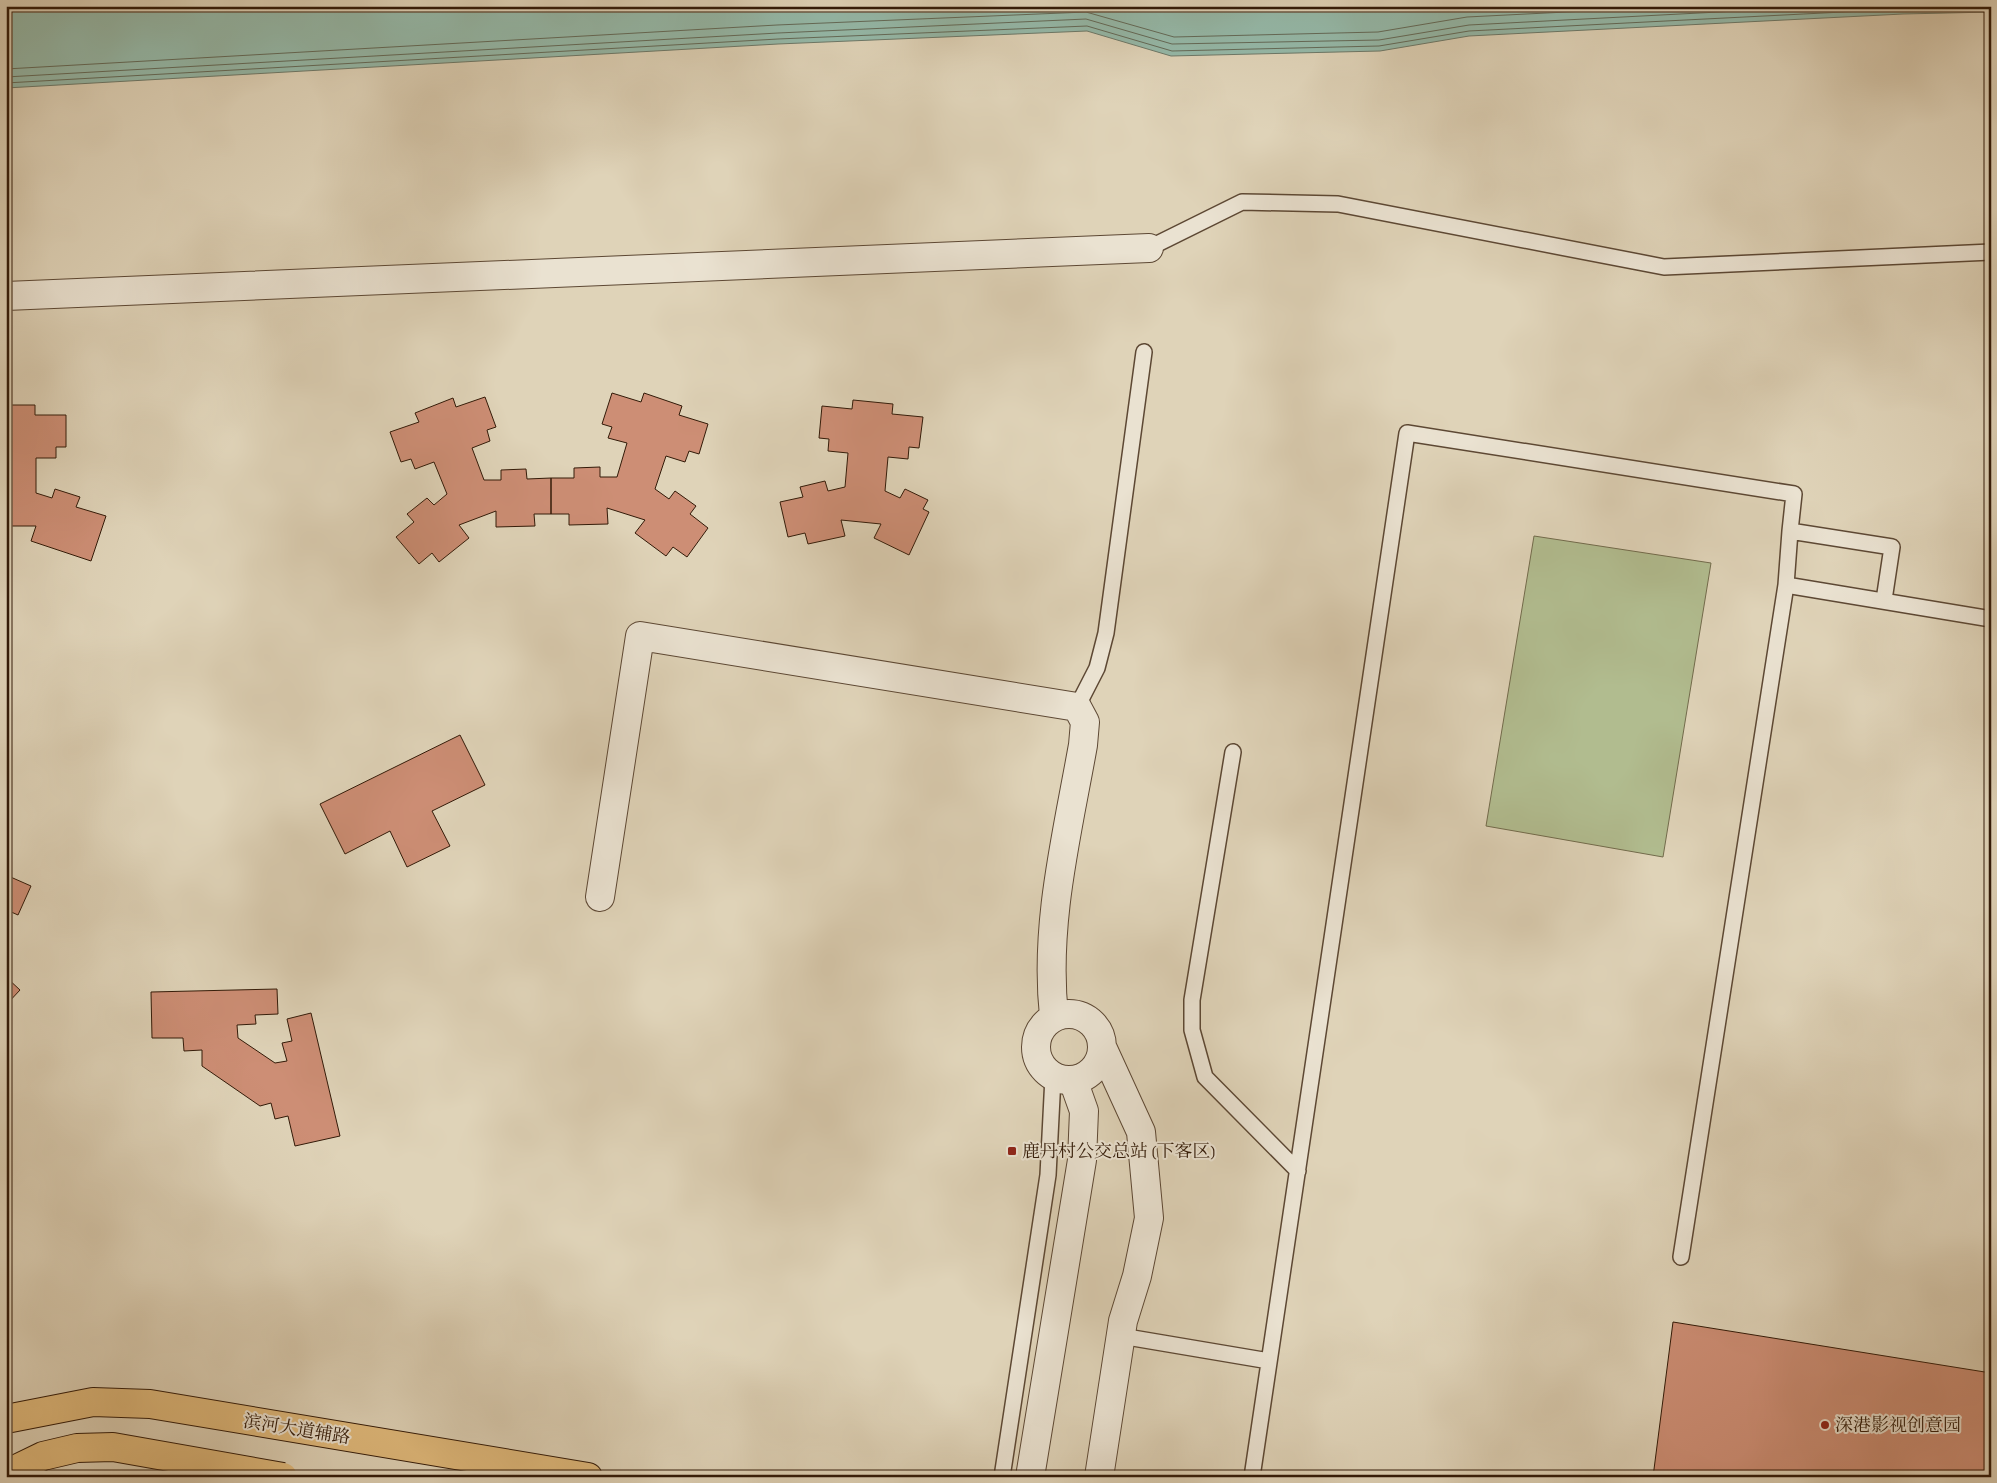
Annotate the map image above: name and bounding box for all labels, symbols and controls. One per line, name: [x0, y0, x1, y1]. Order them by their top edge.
place label: 鹿丹村公交总站 (下客区): [1022, 1139, 1215, 1163]
marker: 鹿丹村公交总站 (下客区): [1006, 1145, 1018, 1157]
street label: 滨河大道辅路: [242, 1409, 352, 1449]
place label: 深港影视创意园: [1835, 1413, 1961, 1437]
marker: 深港影视创意园: [1819, 1419, 1831, 1431]

